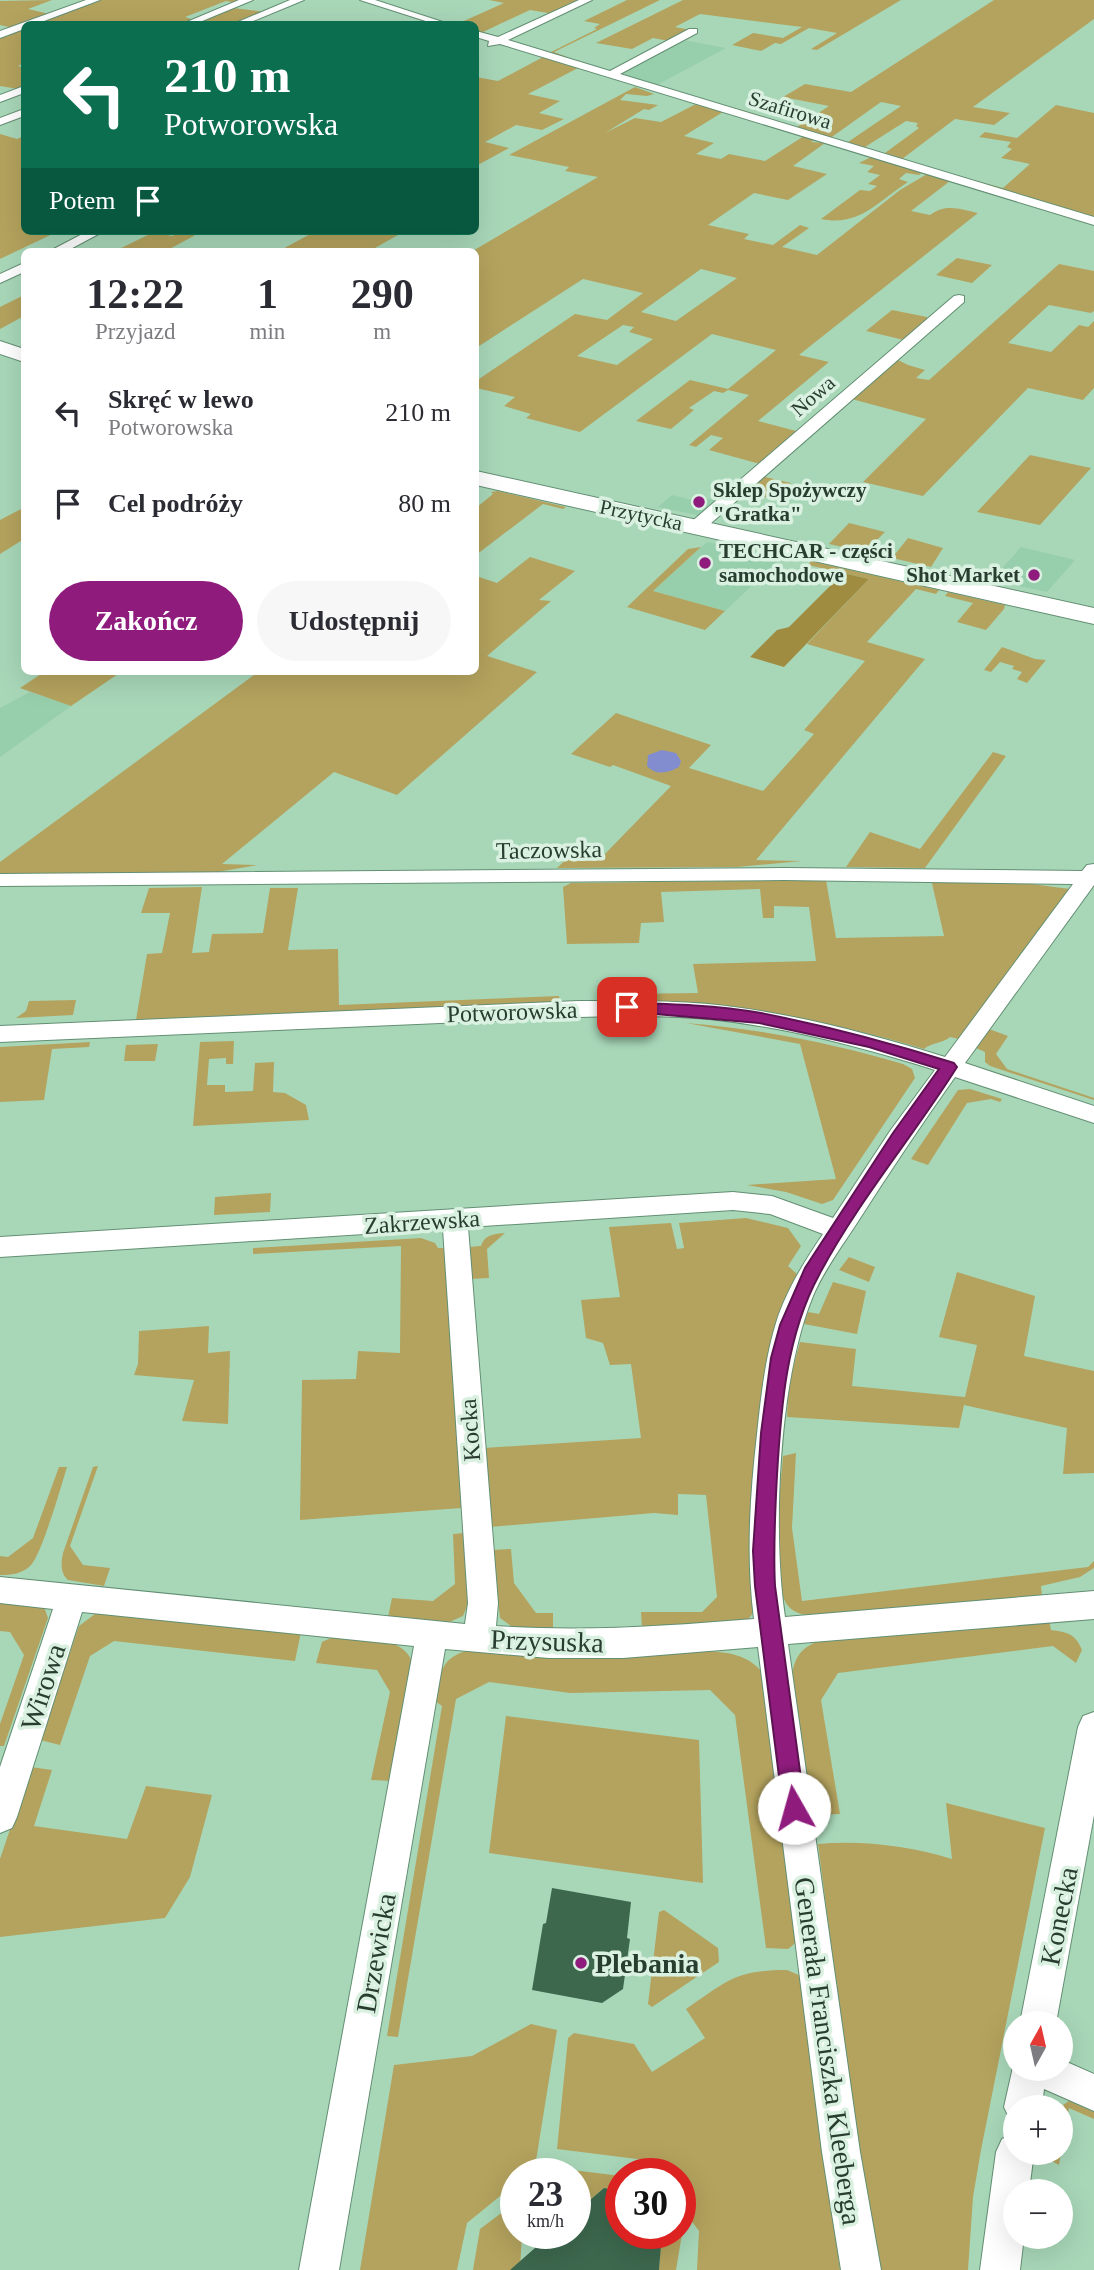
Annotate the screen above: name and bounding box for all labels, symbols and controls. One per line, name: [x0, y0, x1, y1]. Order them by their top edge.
text: 210 m: [164, 48, 291, 103]
icon: left: [49, 49, 140, 140]
street label: Szafirowa: [746, 86, 835, 134]
text: Potworowska: [164, 106, 338, 142]
icon: arrive: [129, 182, 167, 220]
text: Potem: [49, 186, 115, 215]
text: 12:22: [86, 271, 184, 317]
text: 1: [257, 271, 278, 317]
text: 290: [351, 271, 414, 317]
text: Przyjazd: [95, 319, 176, 344]
text: min: [250, 319, 285, 344]
text: m: [373, 319, 391, 344]
street label: Nowa: [786, 370, 840, 422]
text: Skręć w lewo: [108, 385, 254, 414]
icon: left: [49, 394, 87, 432]
text: 210 m: [385, 398, 451, 427]
text: Potworowska: [108, 415, 233, 440]
place label: Sklep Spożywczy "Gratka": [713, 478, 867, 526]
icon: arrive: [49, 485, 87, 523]
text: Cel podróży: [108, 489, 243, 518]
text: 80 m: [398, 489, 451, 518]
marker: Sklep Spożywczy "Gratka": [691, 494, 707, 510]
street label: Przytycka: [597, 495, 685, 536]
place label: TECHCAR - części samochodowe: [719, 539, 893, 587]
marker: TECHCAR - części samochodowe: [697, 555, 713, 571]
place label: Shot Market: [906, 563, 1020, 587]
marker: Shot Market: [1026, 567, 1042, 583]
button: Zakończ: [49, 581, 243, 661]
button: Udostępnij: [257, 581, 451, 661]
street label: Taczowska: [496, 836, 603, 864]
pin: [597, 977, 657, 1037]
icon: arrive: [608, 988, 646, 1026]
street label: Potworowska: [446, 997, 578, 1027]
street label: Zakrzewska: [363, 1205, 481, 1239]
street label: Kocka: [455, 1398, 485, 1462]
street label: Przysuska: [490, 1624, 605, 1658]
street label: Wirowa: [14, 1639, 72, 1734]
position arrow: [757, 1771, 831, 1845]
street label: Konecka: [1034, 1864, 1084, 1968]
street label: Generała Franciszka Kleeberga: [788, 1875, 868, 2227]
street label: Drzewicka: [350, 1890, 402, 2015]
place label: Plebania: [595, 1948, 699, 1979]
marker: Plebania: [573, 1955, 589, 1971]
north arrow: [1003, 2011, 1073, 2081]
map controls: [1003, 2011, 1073, 2249]
button: +: [1003, 2095, 1073, 2165]
speed limit sign: 30: [605, 2158, 696, 2249]
text: 23: [528, 2175, 563, 2214]
button: −: [1003, 2179, 1073, 2249]
text: km/h: [527, 2211, 564, 2231]

